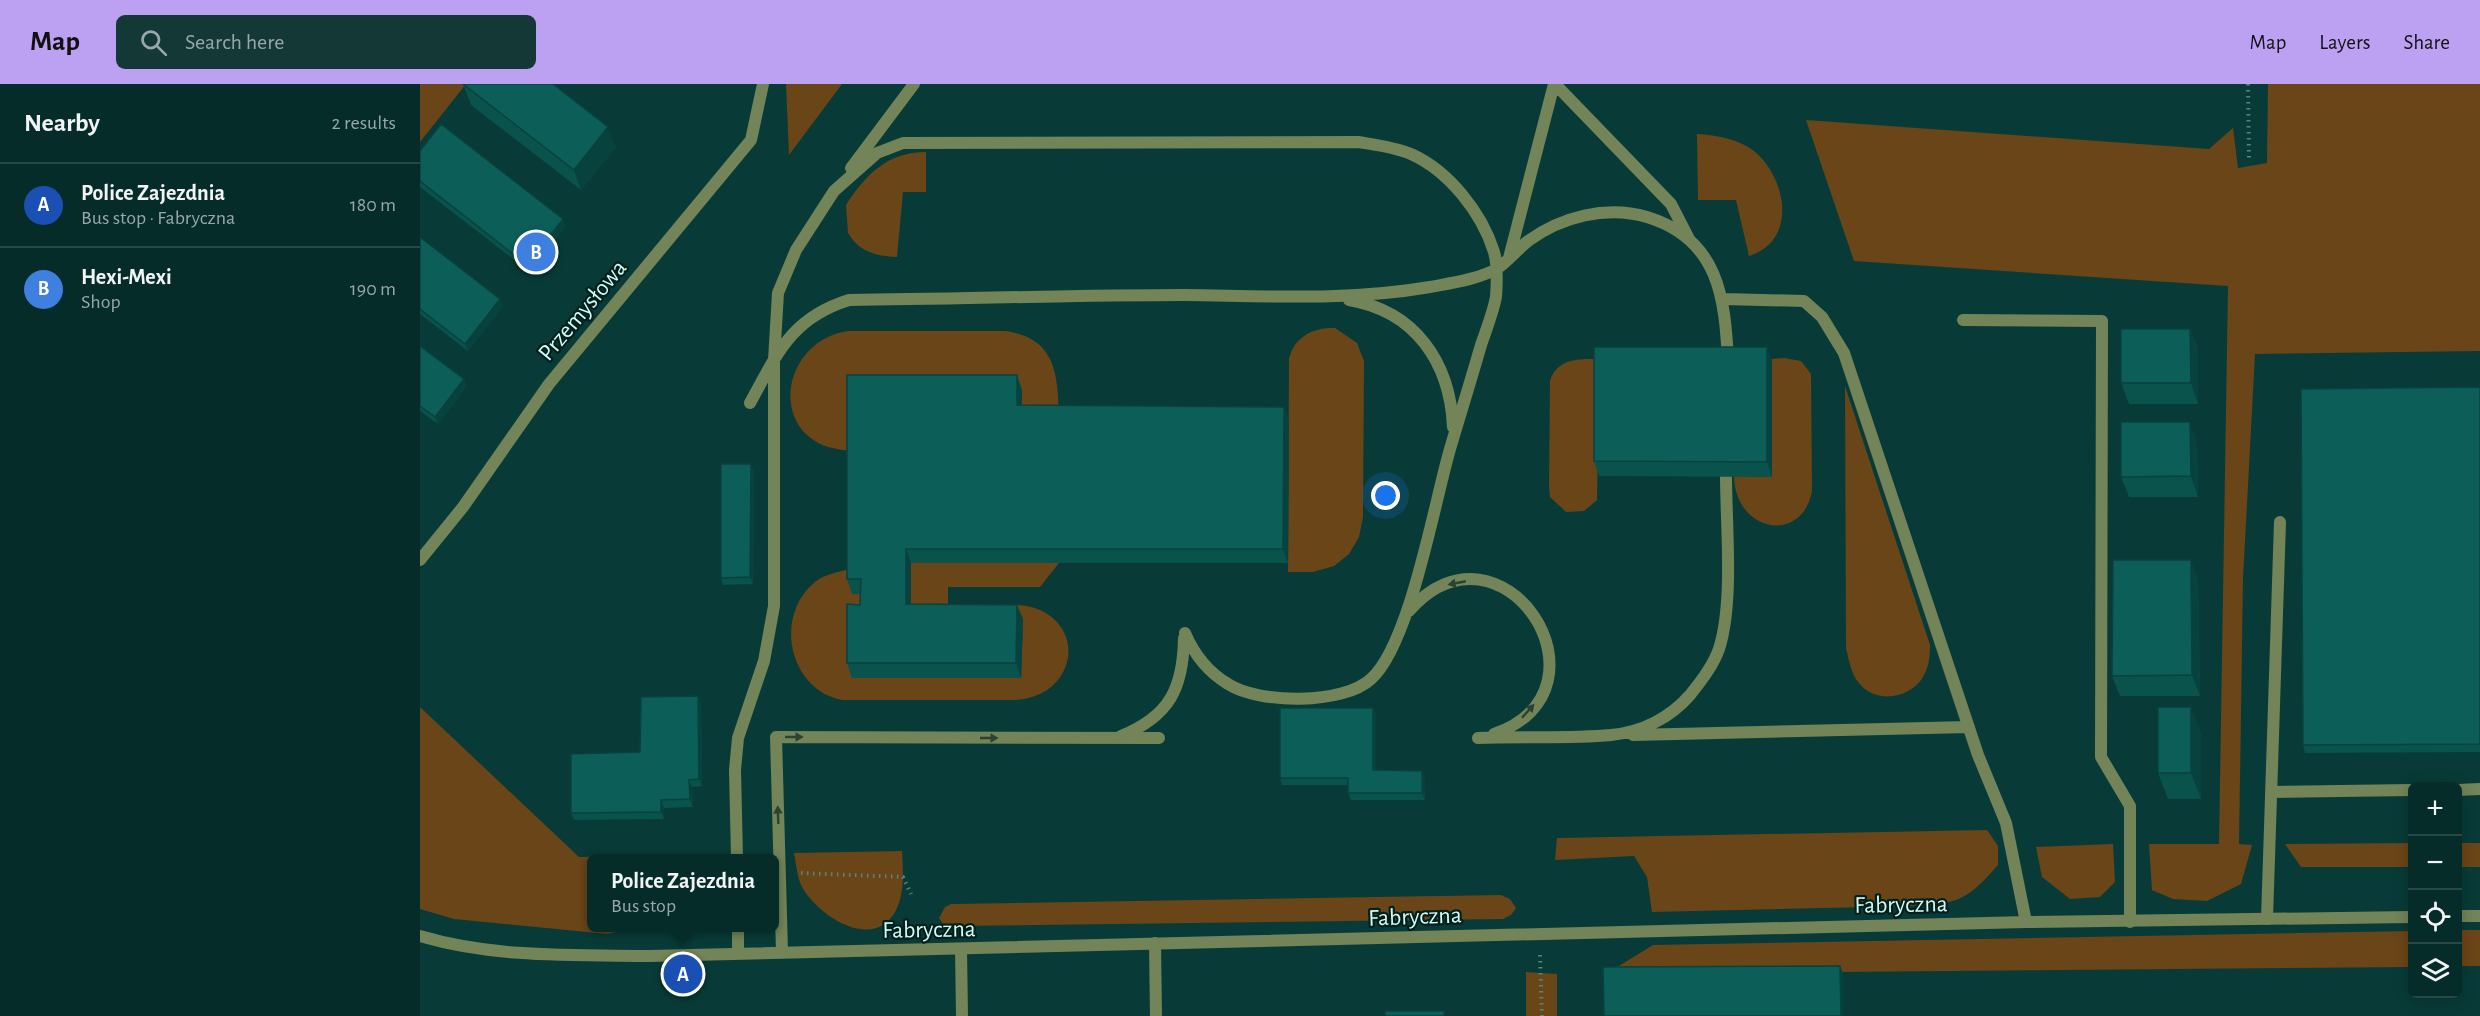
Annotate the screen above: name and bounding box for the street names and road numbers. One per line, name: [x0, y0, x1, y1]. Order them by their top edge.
street label: Przemysłowa: [534, 256, 631, 365]
street label: Fabryczna: [1854, 892, 1948, 918]
street label: Fabryczna: [1368, 903, 1462, 931]
street label: Fabryczna: [882, 917, 976, 943]

